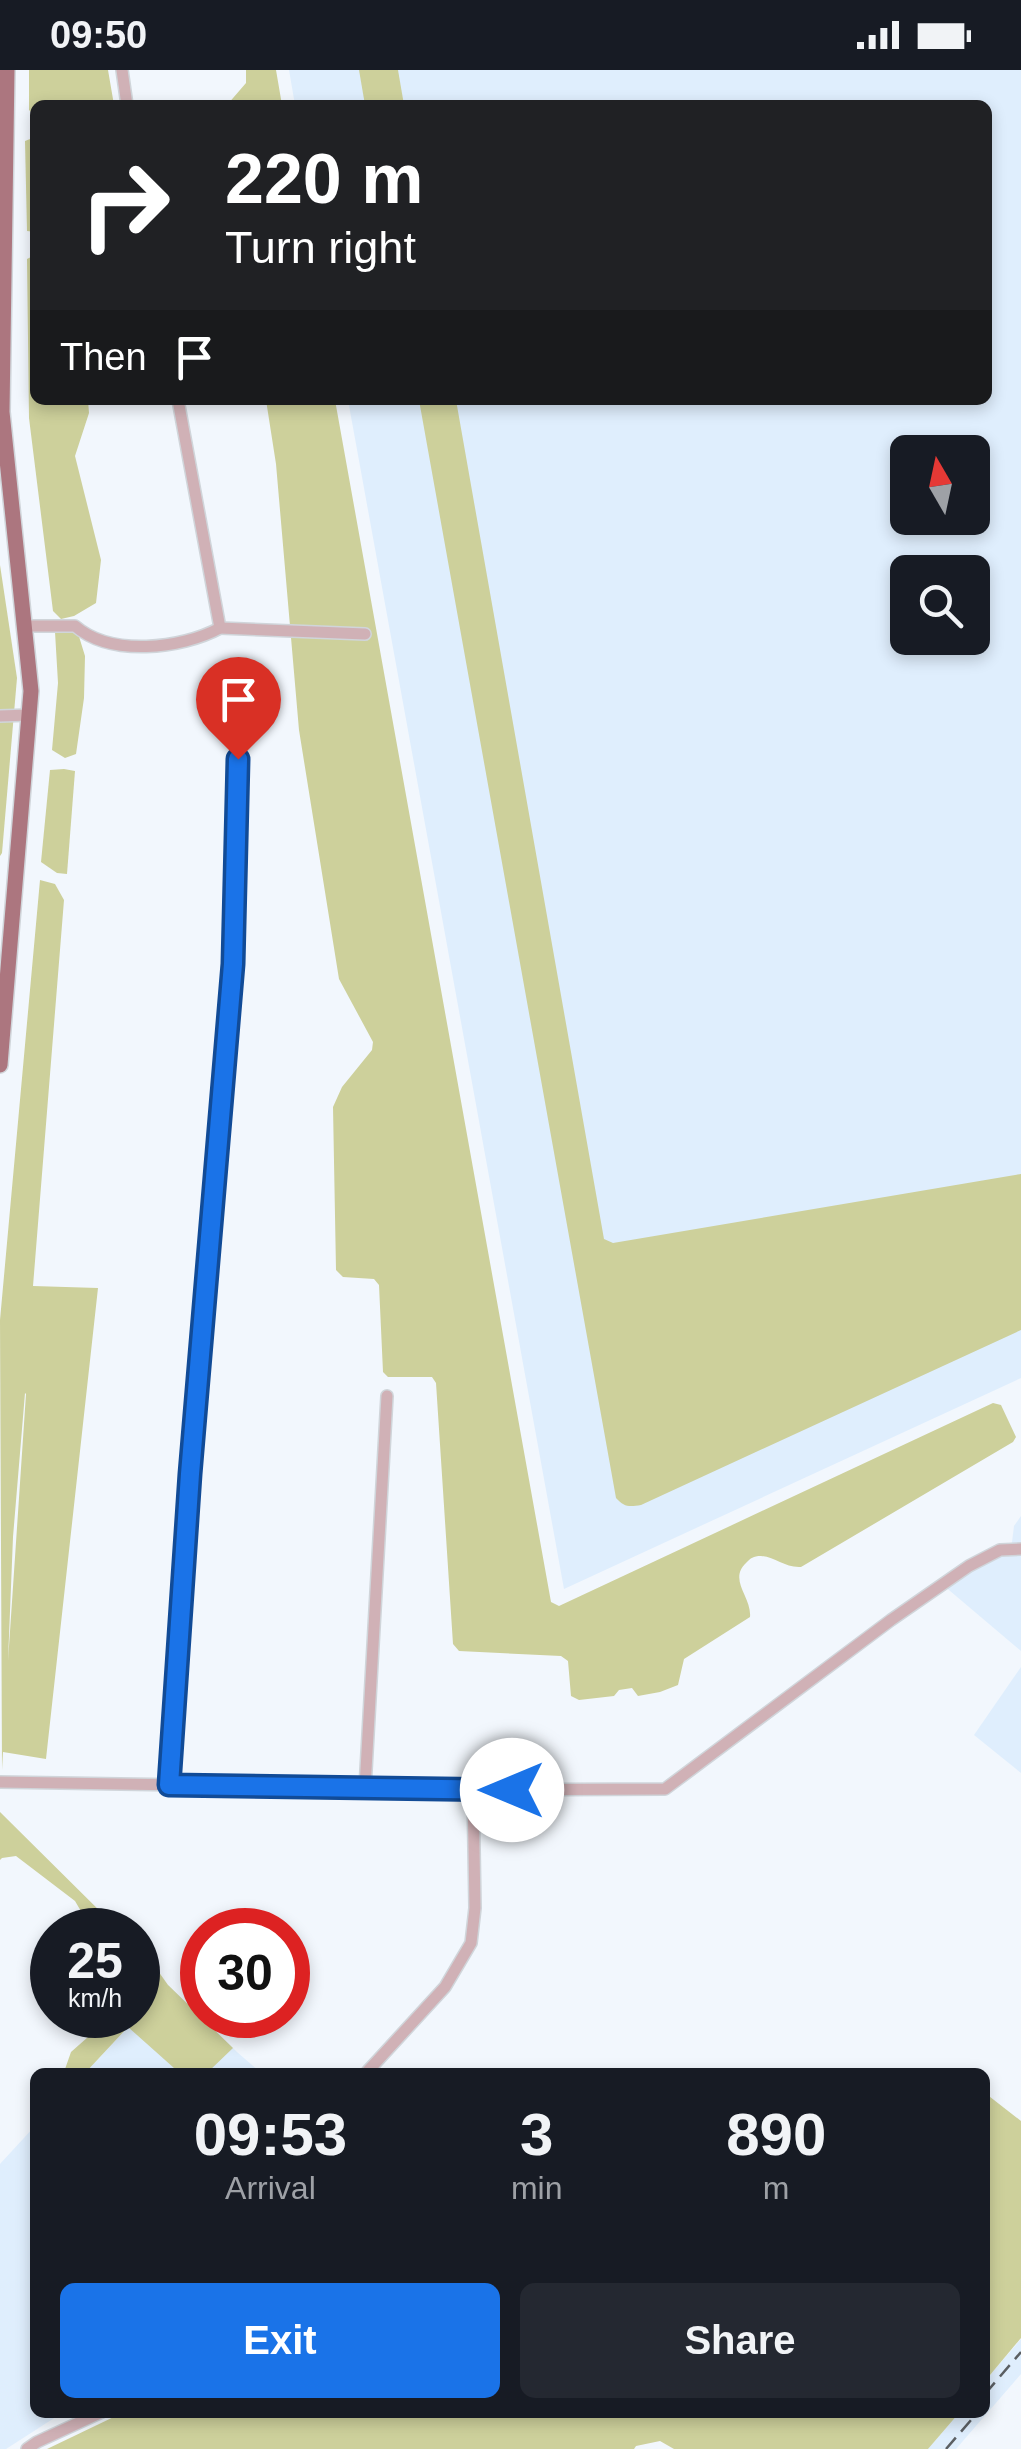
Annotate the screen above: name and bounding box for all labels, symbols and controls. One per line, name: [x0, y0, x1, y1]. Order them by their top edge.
text: 09:50: [50, 14, 147, 56]
icon: right: [60, 140, 190, 270]
text: 220 m: [225, 140, 423, 218]
text: Turn right: [225, 222, 416, 273]
icon: arrive: [167, 330, 222, 385]
text: Then: [60, 336, 147, 378]
north arrow: [890, 435, 990, 535]
map controls: [890, 435, 990, 655]
button: search: [890, 555, 990, 655]
pin: [196, 657, 281, 760]
icon: arrive: [211, 672, 266, 727]
position arrow: [460, 1738, 564, 1842]
speed limit sign: 30: [180, 1908, 310, 2038]
text: 25: [67, 1933, 123, 1989]
text: km/h: [68, 1984, 122, 2012]
text: 09:53: [194, 2101, 347, 2168]
text: 3: [520, 2101, 553, 2168]
text: 890: [726, 2101, 826, 2168]
text: Arrival: [225, 2170, 316, 2206]
text: min: [511, 2170, 562, 2206]
text: m: [763, 2170, 790, 2206]
button: Exit: [60, 2283, 500, 2398]
button: Share: [520, 2283, 960, 2398]

